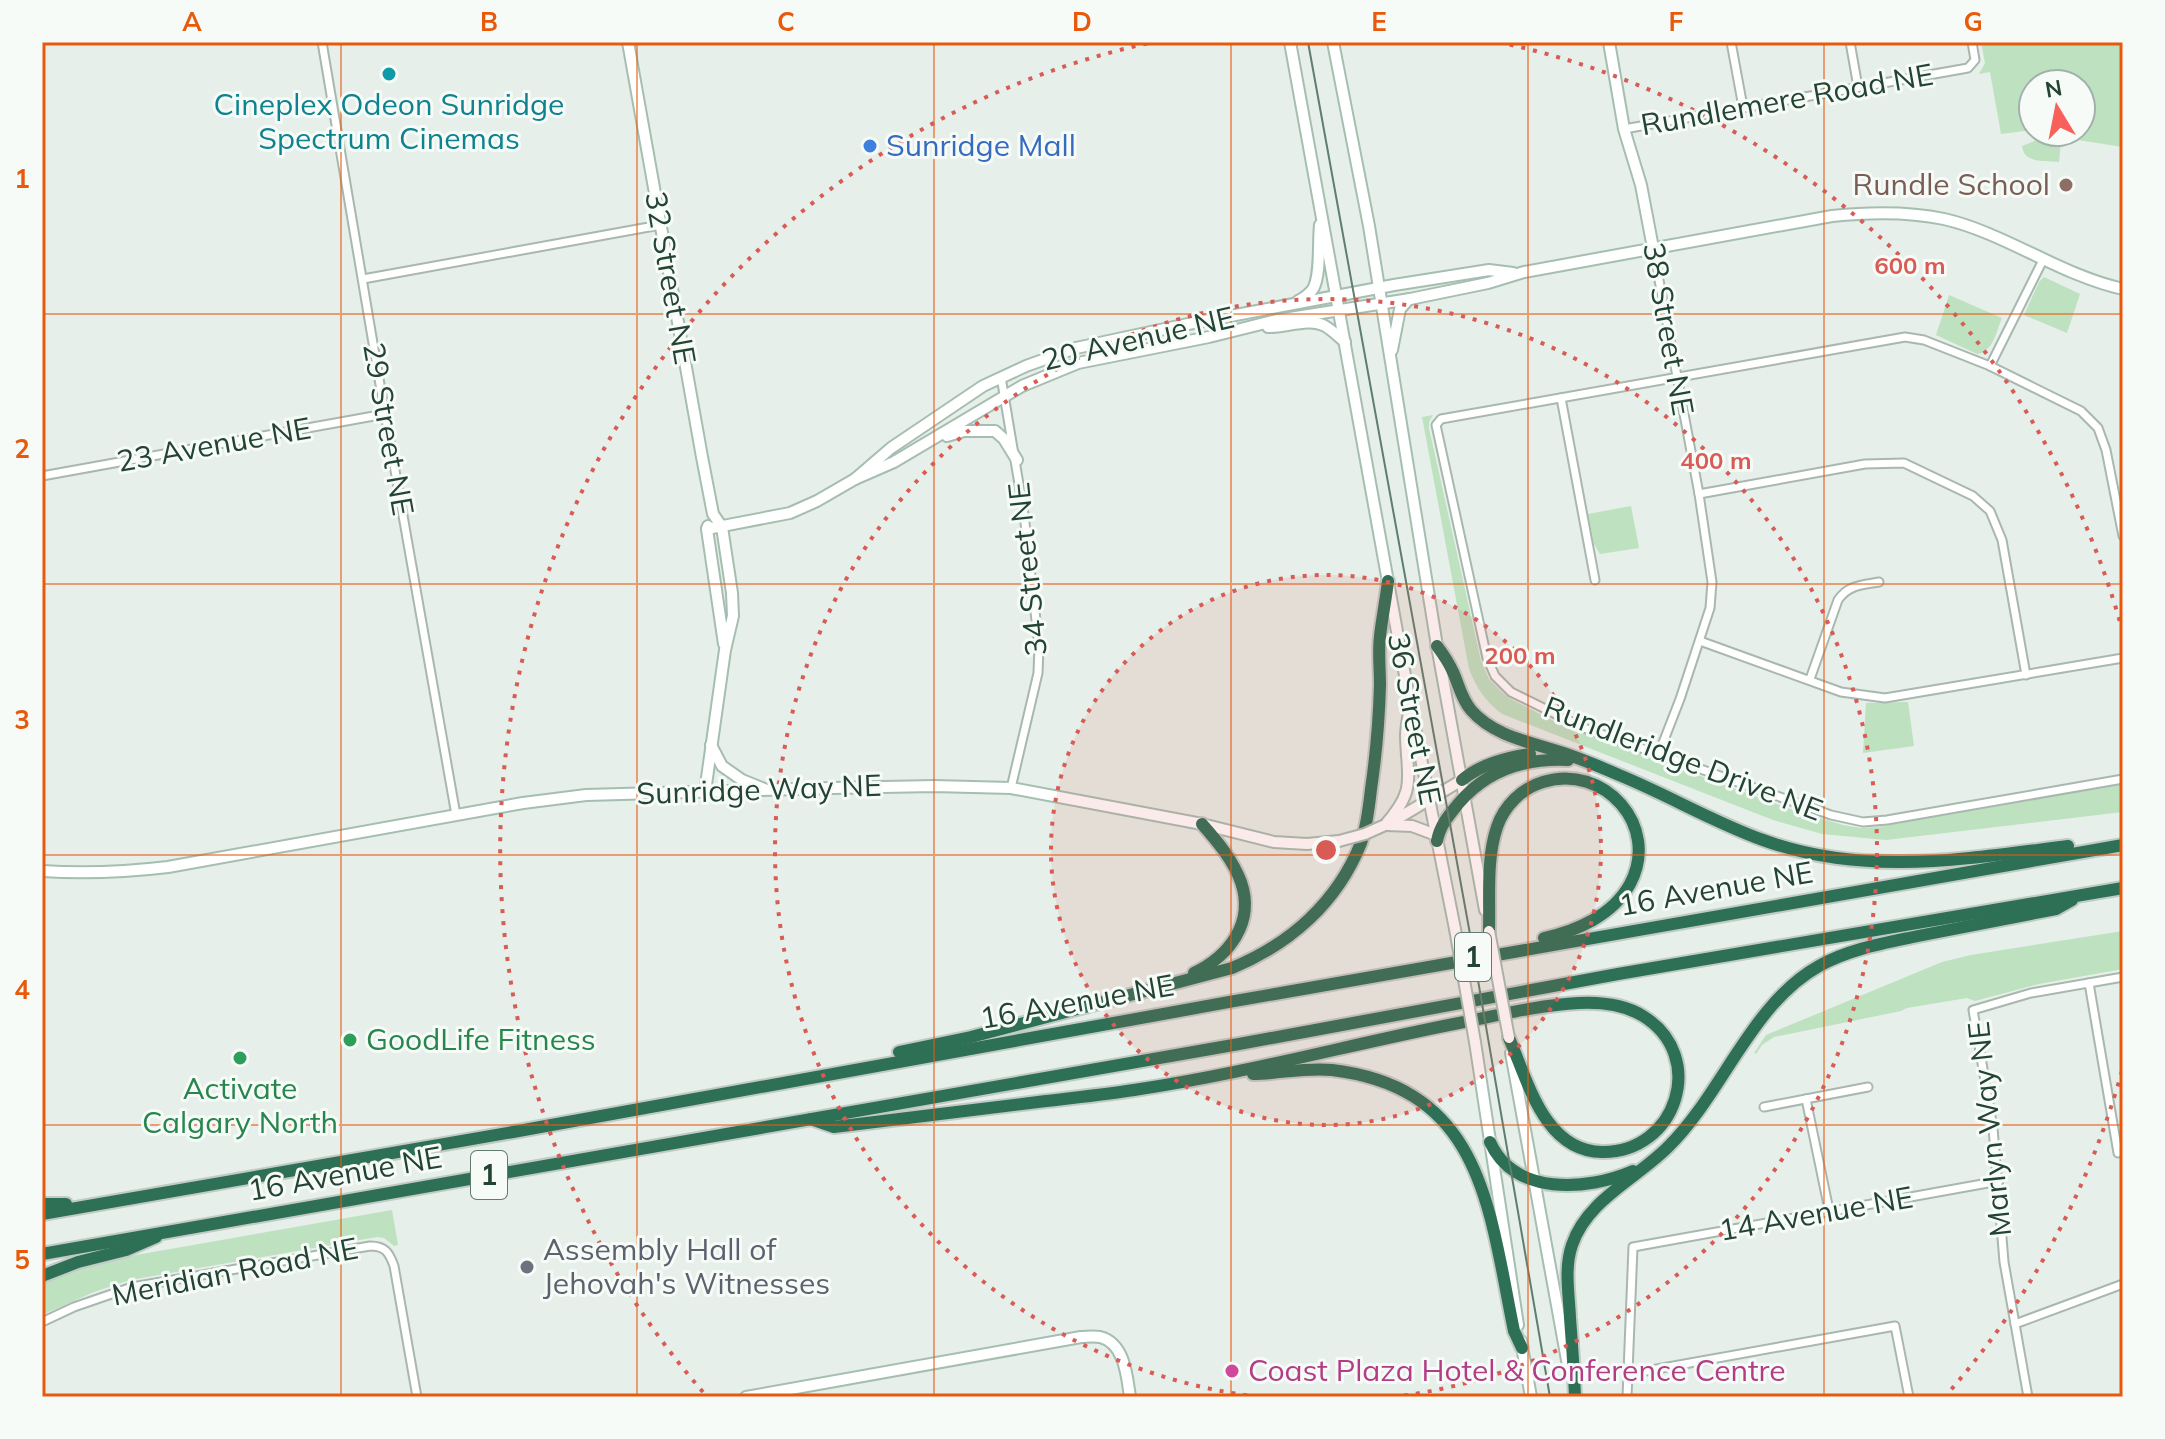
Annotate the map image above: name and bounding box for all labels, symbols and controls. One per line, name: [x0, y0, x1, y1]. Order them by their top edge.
text: A: [182, 5, 202, 38]
text: B: [480, 5, 498, 38]
text: C: [777, 5, 795, 38]
text: D: [1072, 5, 1092, 38]
text: E: [1371, 5, 1387, 38]
text: F: [1669, 5, 1684, 38]
text: G: [1963, 5, 1983, 38]
street label: Rundlemere Road NE: [1638, 55, 1936, 143]
marker: Cineplex Odeon Sunridge Spectrum Cinemas: [380, 65, 398, 83]
north arrow: [2017, 68, 2097, 148]
text: N: [2043, 73, 2064, 104]
place label: Cineplex Odeon Sunridge Spectrum Cinemas: [214, 85, 564, 157]
place label: Sunridge Mall: [886, 126, 1076, 164]
marker: Sunridge Mall: [861, 137, 879, 155]
text: 1: [14, 162, 30, 195]
place label: Rundle School: [1853, 165, 2050, 203]
marker: Rundle School: [2057, 176, 2075, 194]
street label: 32 Street NE: [637, 189, 705, 367]
street label: 38 Street NE: [1635, 240, 1703, 418]
text: 600 m: [1874, 250, 1946, 280]
street label: 20 Avenue NE: [1038, 297, 1238, 379]
street label: 29 Street NE: [355, 340, 423, 518]
street label: 23 Avenue NE: [114, 408, 314, 480]
text: 2: [14, 432, 30, 465]
text: 400 m: [1680, 445, 1752, 475]
street label: 34 Street NE: [999, 480, 1055, 658]
street label: 36 Street NE: [1380, 629, 1450, 808]
text: 200 m: [1484, 640, 1556, 670]
street label: Rundleridge Drive NE: [1539, 687, 1828, 829]
text: 3: [14, 703, 30, 736]
street label: Sunridge Way NE: [636, 766, 882, 812]
centre of rings: [1312, 836, 1340, 864]
street label: 16 Avenue NE: [1616, 852, 1816, 924]
road number: 1: [1455, 933, 1491, 981]
street label: 16 Avenue NE: [977, 965, 1177, 1037]
text: 4: [14, 973, 30, 1006]
place label: GoodLife Fitness: [366, 1020, 596, 1058]
street label: Marlyn Way NE: [1959, 1020, 2019, 1239]
marker: GoodLife Fitness: [341, 1031, 359, 1049]
marker: Activate Calgary North: [231, 1049, 249, 1067]
place label: Activate Calgary North: [142, 1069, 338, 1141]
street label: 16 Avenue NE: [245, 1137, 445, 1209]
road number: 1: [471, 1151, 507, 1199]
street label: 14 Avenue NE: [1716, 1177, 1916, 1249]
street label: Meridian Road NE: [108, 1229, 361, 1314]
place label: Assembly Hall of Jehovah's Witnesses: [543, 1230, 830, 1302]
text: 5: [14, 1243, 30, 1276]
marker: Assembly Hall of Jehovah's Witnesses: [518, 1258, 536, 1276]
place label: Coast Plaza Hotel & Conference Centre: [1248, 1351, 1786, 1389]
marker: Coast Plaza Hotel & Conference Centre: [1223, 1362, 1241, 1380]

